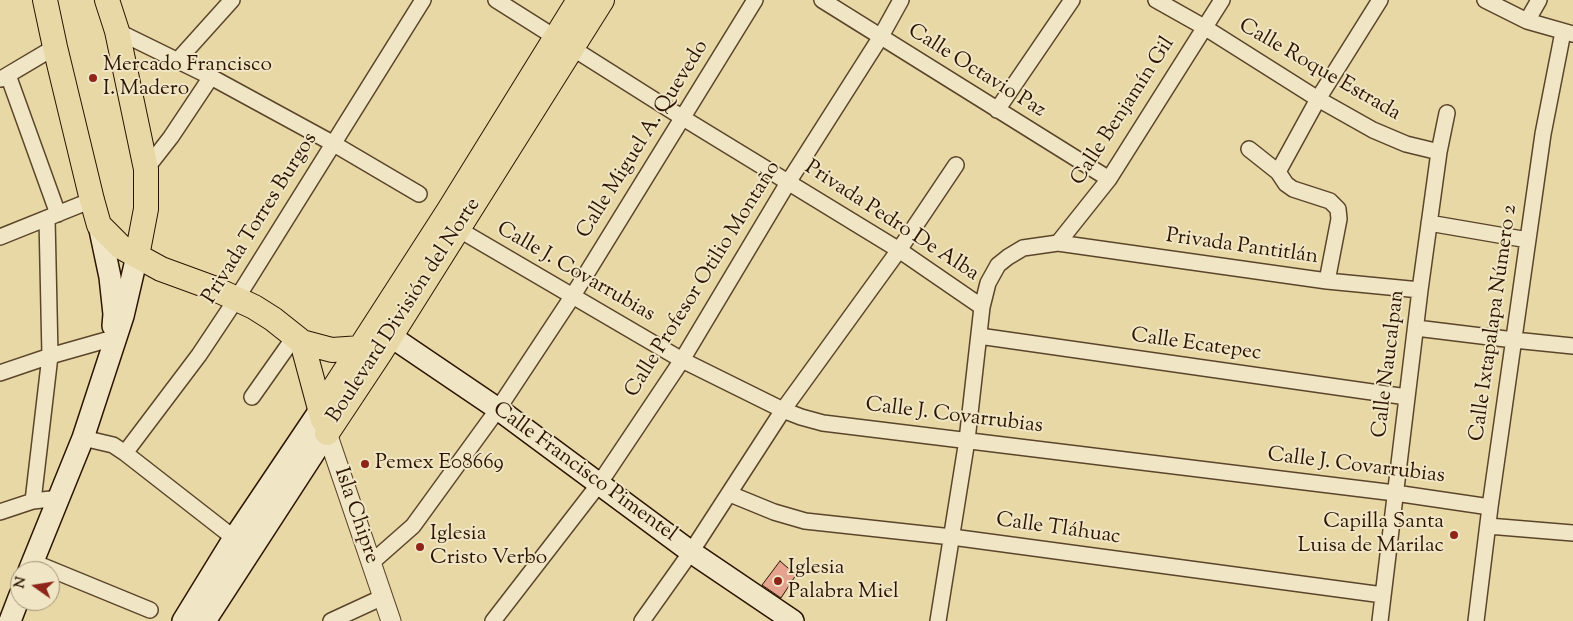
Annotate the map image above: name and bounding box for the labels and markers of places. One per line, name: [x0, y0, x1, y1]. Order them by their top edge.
place label: Mercado Francisco I. Madero: [103, 53, 272, 103]
marker: Mercado Francisco I. Madero: [87, 72, 99, 84]
place label: Pemex E08669: [375, 451, 504, 477]
marker: Pemex E08669: [359, 458, 371, 470]
place label: Capilla Santa Luisa de Marilac: [1298, 510, 1444, 560]
place label: Iglesia Cristo Verbo: [430, 522, 547, 572]
marker: Capilla Santa Luisa de Marilac: [1448, 529, 1460, 541]
marker: Iglesia Cristo Verbo: [414, 541, 426, 553]
place label: Iglesia Palabra Miel: [788, 556, 899, 606]
marker: Iglesia Palabra Miel: [772, 575, 784, 587]

